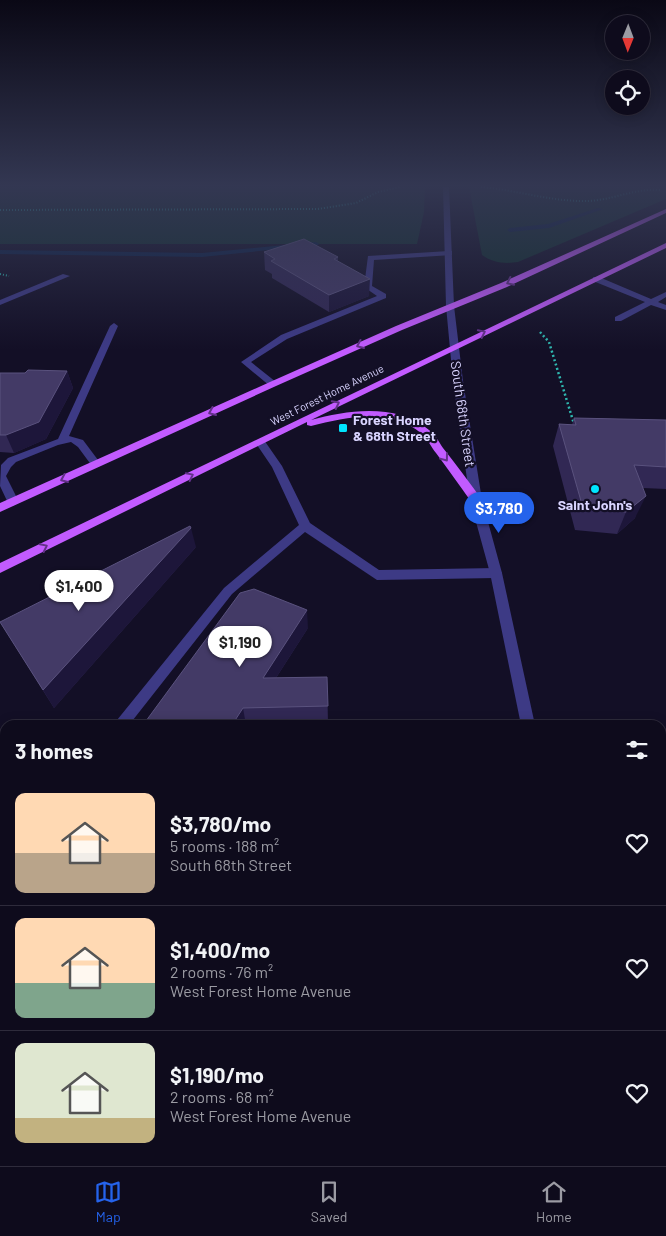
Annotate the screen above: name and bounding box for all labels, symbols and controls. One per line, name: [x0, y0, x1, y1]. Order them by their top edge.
north arrow: [605, 15, 650, 60]
map controls: [605, 15, 650, 115]
button: locate: [605, 70, 650, 115]
one-way arrow: [506, 275, 515, 286]
one-way arrow: [477, 329, 486, 339]
one-way arrow: [356, 339, 365, 350]
street label: South 68th Street: [448, 360, 479, 468]
street label: West Forest Home Avenue: [268, 361, 386, 428]
one-way arrow: [331, 400, 340, 410]
one-way arrow: [208, 405, 217, 416]
place label: Forest Home & 68th Street: [353, 411, 436, 444]
marker: Forest Home & 68th Street: [337, 422, 349, 434]
one-way arrow: [439, 452, 448, 462]
one-way arrow: [60, 472, 69, 483]
one-way arrow: [185, 472, 194, 482]
marker: Saint John's: [589, 483, 601, 495]
pin: $3,780: [458, 492, 540, 534]
place label: Saint John's: [558, 496, 632, 513]
text: $3,780: [475, 498, 523, 517]
one-way arrow: [39, 543, 48, 553]
pin: $1,400: [38, 570, 120, 612]
text: $1,400: [56, 576, 102, 595]
pin: $1,190: [199, 626, 281, 668]
text: $1,190: [219, 632, 261, 651]
icon: filters: [623, 736, 651, 764]
text: 3 homes: [15, 738, 93, 763]
text: $3,780/mo: [170, 811, 271, 836]
icon: home: [55, 813, 115, 873]
icon: heart: [623, 829, 651, 857]
text: 5 rooms · 188 m²: [170, 836, 279, 855]
text: South 68th Street: [170, 855, 292, 874]
text: $1,400/mo: [170, 937, 270, 962]
icon: home: [55, 938, 115, 998]
icon: heart: [623, 954, 651, 982]
text: 2 rooms · 76 m²: [170, 962, 273, 981]
text: West Forest Home Avenue: [170, 981, 351, 1000]
text: $1,190/mo: [170, 1062, 264, 1087]
icon: home: [55, 1063, 115, 1123]
icon: heart: [623, 1079, 651, 1107]
text: 2 rooms · 68 m²: [170, 1087, 274, 1106]
text: West Forest Home Avenue: [170, 1106, 351, 1125]
tab: Map: [94, 1178, 122, 1225]
tab: Saved: [311, 1178, 348, 1225]
tab: Home: [536, 1178, 572, 1225]

